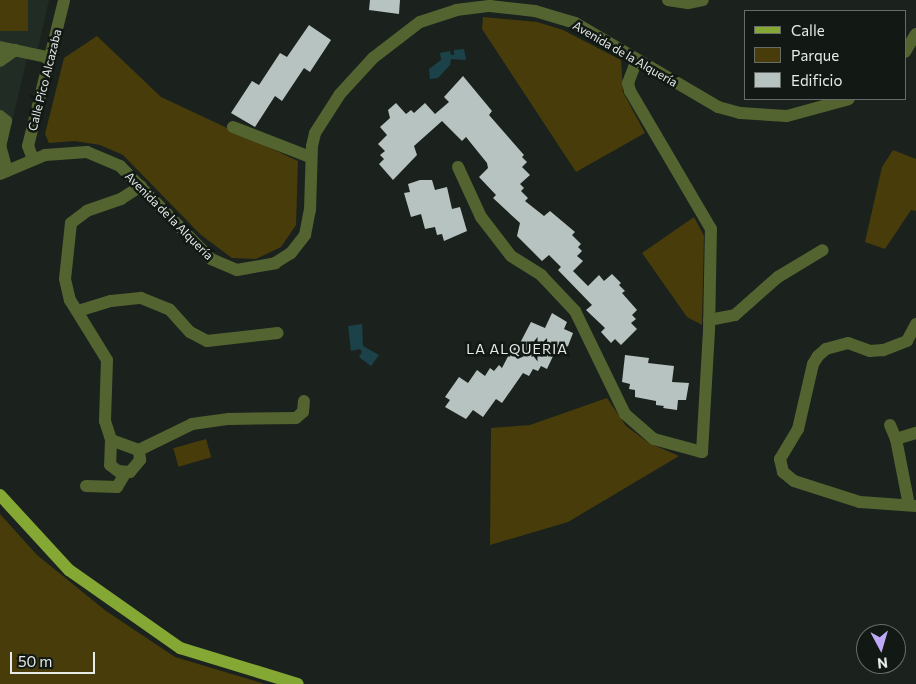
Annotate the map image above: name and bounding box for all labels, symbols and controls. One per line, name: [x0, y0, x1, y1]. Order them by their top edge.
legend: [744, 10, 906, 100]
street label: Avenida de la Alquería: [570, 18, 680, 90]
text: Calle: [791, 21, 825, 39]
street label: Calle Pico Alcazaba: [25, 28, 65, 132]
text: Parque: [791, 46, 839, 64]
text: Edificio: [791, 71, 842, 89]
street label: Avenida de la Alquería: [122, 169, 216, 263]
district label: LA ALQUERIA: [465, 341, 569, 357]
north arrow: [856, 624, 906, 674]
scale bar: [12, 642, 98, 674]
text: 50 m: [18, 652, 52, 670]
text: N: [876, 654, 889, 672]

